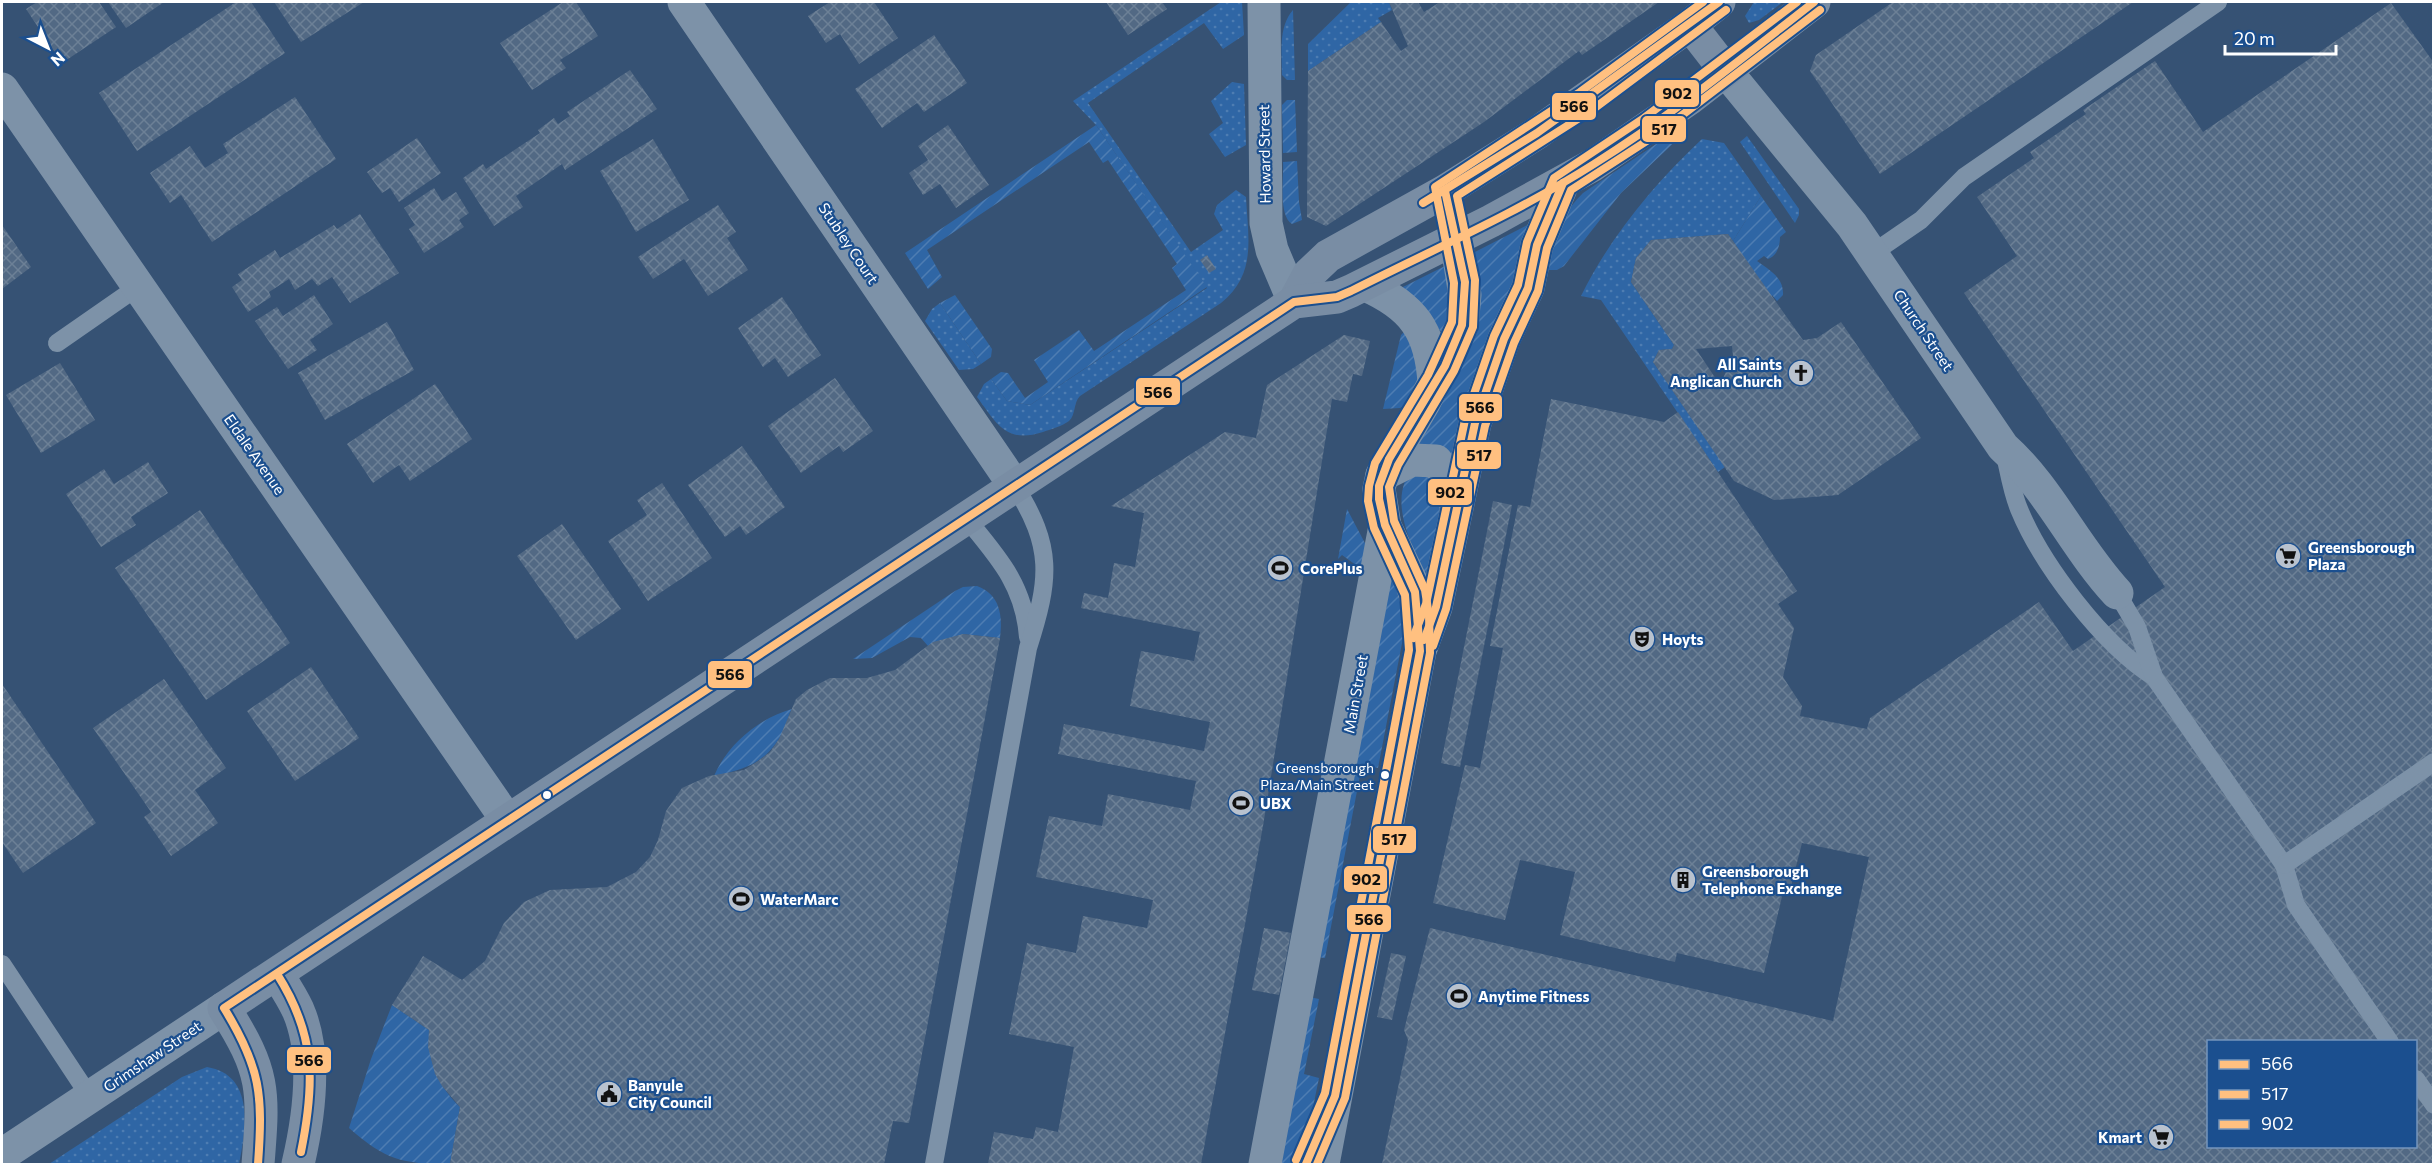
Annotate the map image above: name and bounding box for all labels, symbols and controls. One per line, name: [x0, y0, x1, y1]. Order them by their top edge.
north arrow: [18, 18, 78, 78]
scale bar: [2225, 18, 2336, 56]
text: 20 m: [2234, 27, 2275, 49]
text: N: [48, 48, 69, 71]
line badge: 902: [1654, 79, 1700, 108]
text: 902: [1662, 83, 1692, 102]
line badge: 566: [1551, 92, 1597, 121]
text: 566: [1559, 96, 1589, 115]
street label: Howard Street: [1254, 104, 1274, 204]
line badge: 517: [1641, 115, 1687, 143]
text: 517: [1651, 119, 1677, 138]
street label: Stubley Court: [815, 199, 883, 287]
street label: Church Street: [1890, 286, 1958, 374]
place label: All Saints Anglican Church: [1670, 355, 1782, 390]
church icon: All Saints Anglican Church: [1786, 358, 1816, 388]
line badge: 566: [1135, 377, 1181, 406]
text: 566: [1143, 382, 1173, 401]
line badge: 566: [1458, 393, 1503, 422]
text: 566: [1465, 397, 1495, 416]
street label: Eldale Avenue: [221, 410, 289, 498]
line badge: 517: [1456, 441, 1502, 470]
text: 517: [1466, 445, 1492, 464]
line badge: 902: [1427, 478, 1473, 506]
text: 902: [1435, 482, 1465, 501]
place label: Greensborough Plaza: [2308, 538, 2415, 573]
supermarket icon: Greensborough Plaza: [2273, 541, 2303, 571]
sports icon: CorePlus: [1265, 553, 1295, 583]
place label: CorePlus: [1300, 559, 1362, 577]
theatre icon: Hoyts: [1627, 624, 1657, 654]
place label: Hoyts: [1662, 630, 1703, 648]
street label: Main Street: [1339, 653, 1371, 735]
line badge: 566: [707, 660, 753, 689]
text: 566: [715, 664, 745, 683]
place label: Greensborough Plaza/Main Street: [1260, 759, 1374, 793]
marker: Greensborough Plaza/Main Street: [1379, 769, 1391, 781]
sports icon: UBX: [1226, 788, 1256, 818]
unlabelled marker: [541, 789, 553, 801]
place label: UBX: [1260, 794, 1292, 812]
line badge: 517: [1372, 825, 1417, 854]
text: 517: [1381, 829, 1407, 848]
place label: Greensborough Telephone Exchange: [1702, 862, 1842, 897]
line badge: 902: [1343, 865, 1388, 893]
building icon: Greensborough Telephone Exchange: [1668, 865, 1698, 895]
text: 902: [1351, 869, 1381, 888]
sports icon: WaterMarc: [726, 884, 756, 914]
place label: WaterMarc: [760, 890, 839, 908]
line badge: 566: [1346, 904, 1392, 933]
text: 566: [1354, 909, 1384, 928]
sports icon: Anytime Fitness: [1444, 981, 1474, 1011]
place label: Anytime Fitness: [1478, 987, 1590, 1005]
street label: Grimshaw Street: [100, 1017, 204, 1095]
legend: [2207, 1040, 2417, 1148]
line badge: 566: [286, 1046, 332, 1074]
text: 566: [294, 1050, 324, 1069]
text: 566: [2261, 1052, 2293, 1074]
place label: Banyule City Council: [628, 1076, 712, 1111]
public building icon: Banyule City Council: [594, 1079, 624, 1109]
text: 517: [2261, 1082, 2289, 1104]
text: 902: [2261, 1112, 2294, 1134]
supermarket icon: Kmart: [2146, 1122, 2176, 1152]
place label: Kmart: [2098, 1128, 2142, 1146]

